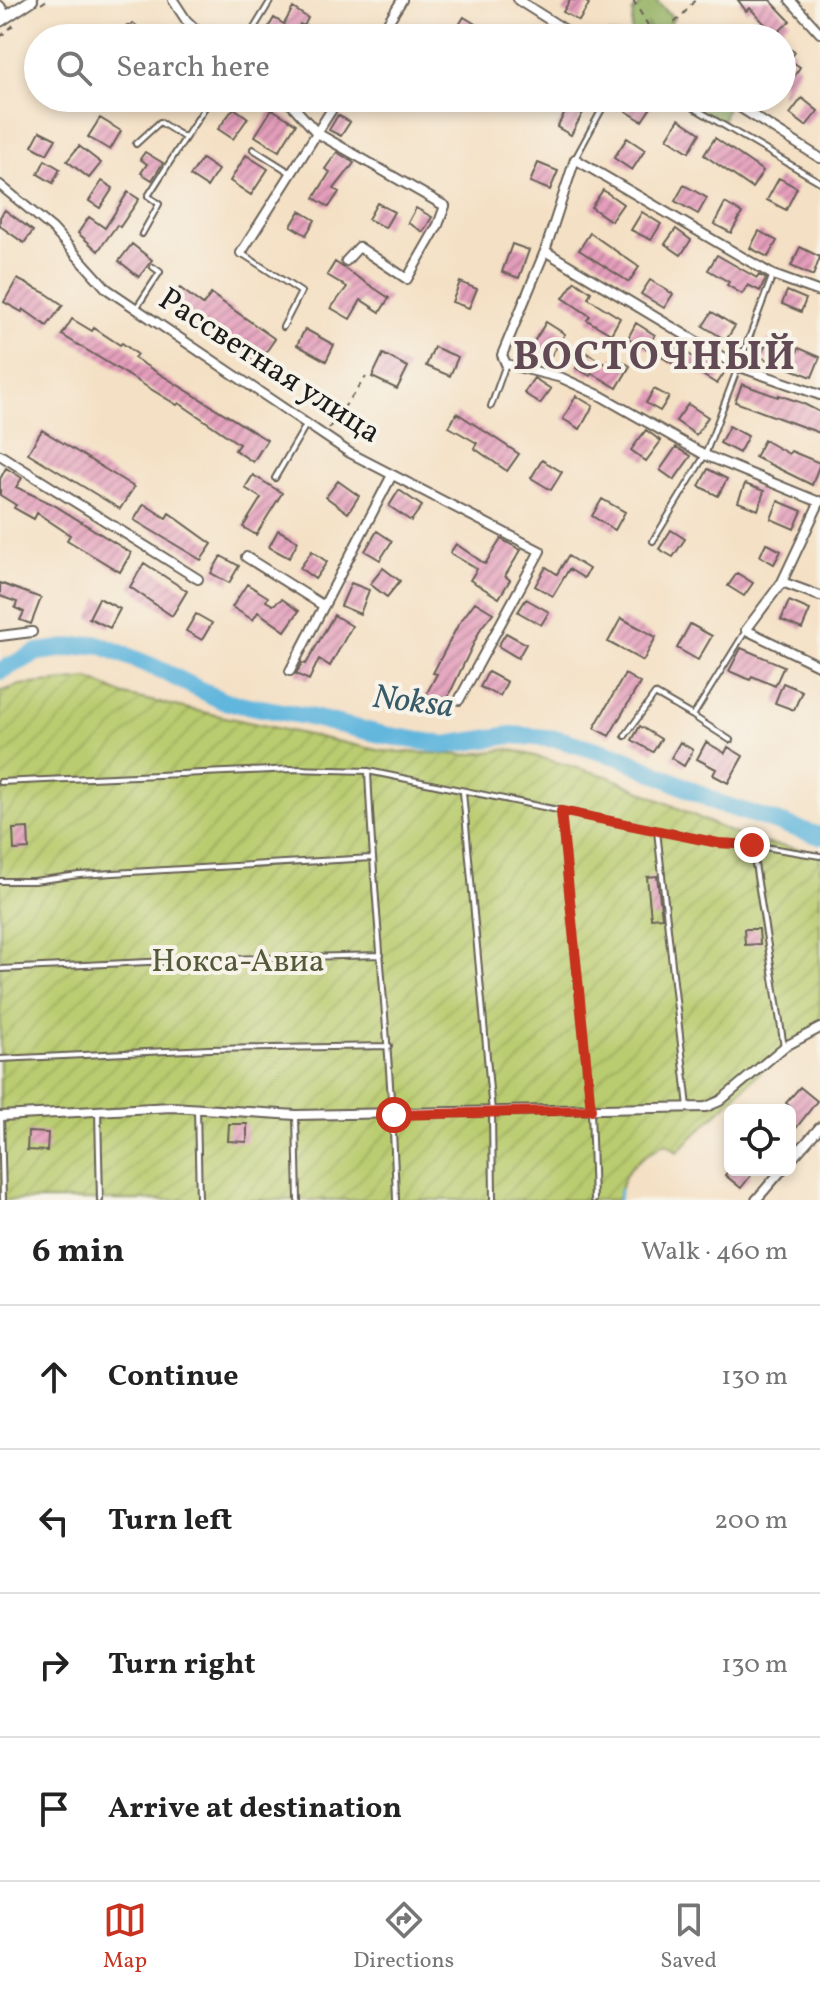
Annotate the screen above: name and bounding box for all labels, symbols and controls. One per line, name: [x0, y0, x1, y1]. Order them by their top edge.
search box: [24, 24, 796, 112]
icon: search: [52, 46, 96, 90]
text: Search here: [116, 47, 270, 89]
street label: Рассветная улица: [149, 279, 389, 455]
district label: ВОСТОЧНЫЙ: [513, 331, 797, 387]
water label: Noksa: [370, 675, 456, 731]
route end: [734, 827, 770, 863]
park label: Нокса-Авиа: [151, 941, 325, 985]
route start: [376, 1097, 412, 1133]
map controls: [724, 1104, 796, 1176]
button: locate: [724, 1104, 796, 1176]
text: 6 min: [32, 1229, 125, 1276]
text: Walk · 460 m: [641, 1234, 788, 1270]
icon: ahead: [32, 1355, 76, 1399]
text: Continue: [108, 1356, 239, 1398]
text: 130 m: [721, 1359, 788, 1395]
icon: left: [32, 1499, 76, 1543]
text: Turn left: [108, 1500, 232, 1542]
text: 200 m: [714, 1503, 788, 1539]
icon: right: [32, 1643, 76, 1687]
text: Turn right: [108, 1644, 256, 1686]
text: 130 m: [721, 1647, 788, 1683]
icon: arrive: [32, 1787, 76, 1831]
text: Arrive at destination: [108, 1788, 402, 1830]
tab: Map: [103, 1898, 147, 1977]
tab: Directions: [353, 1898, 454, 1977]
tab: Saved: [660, 1898, 717, 1977]

